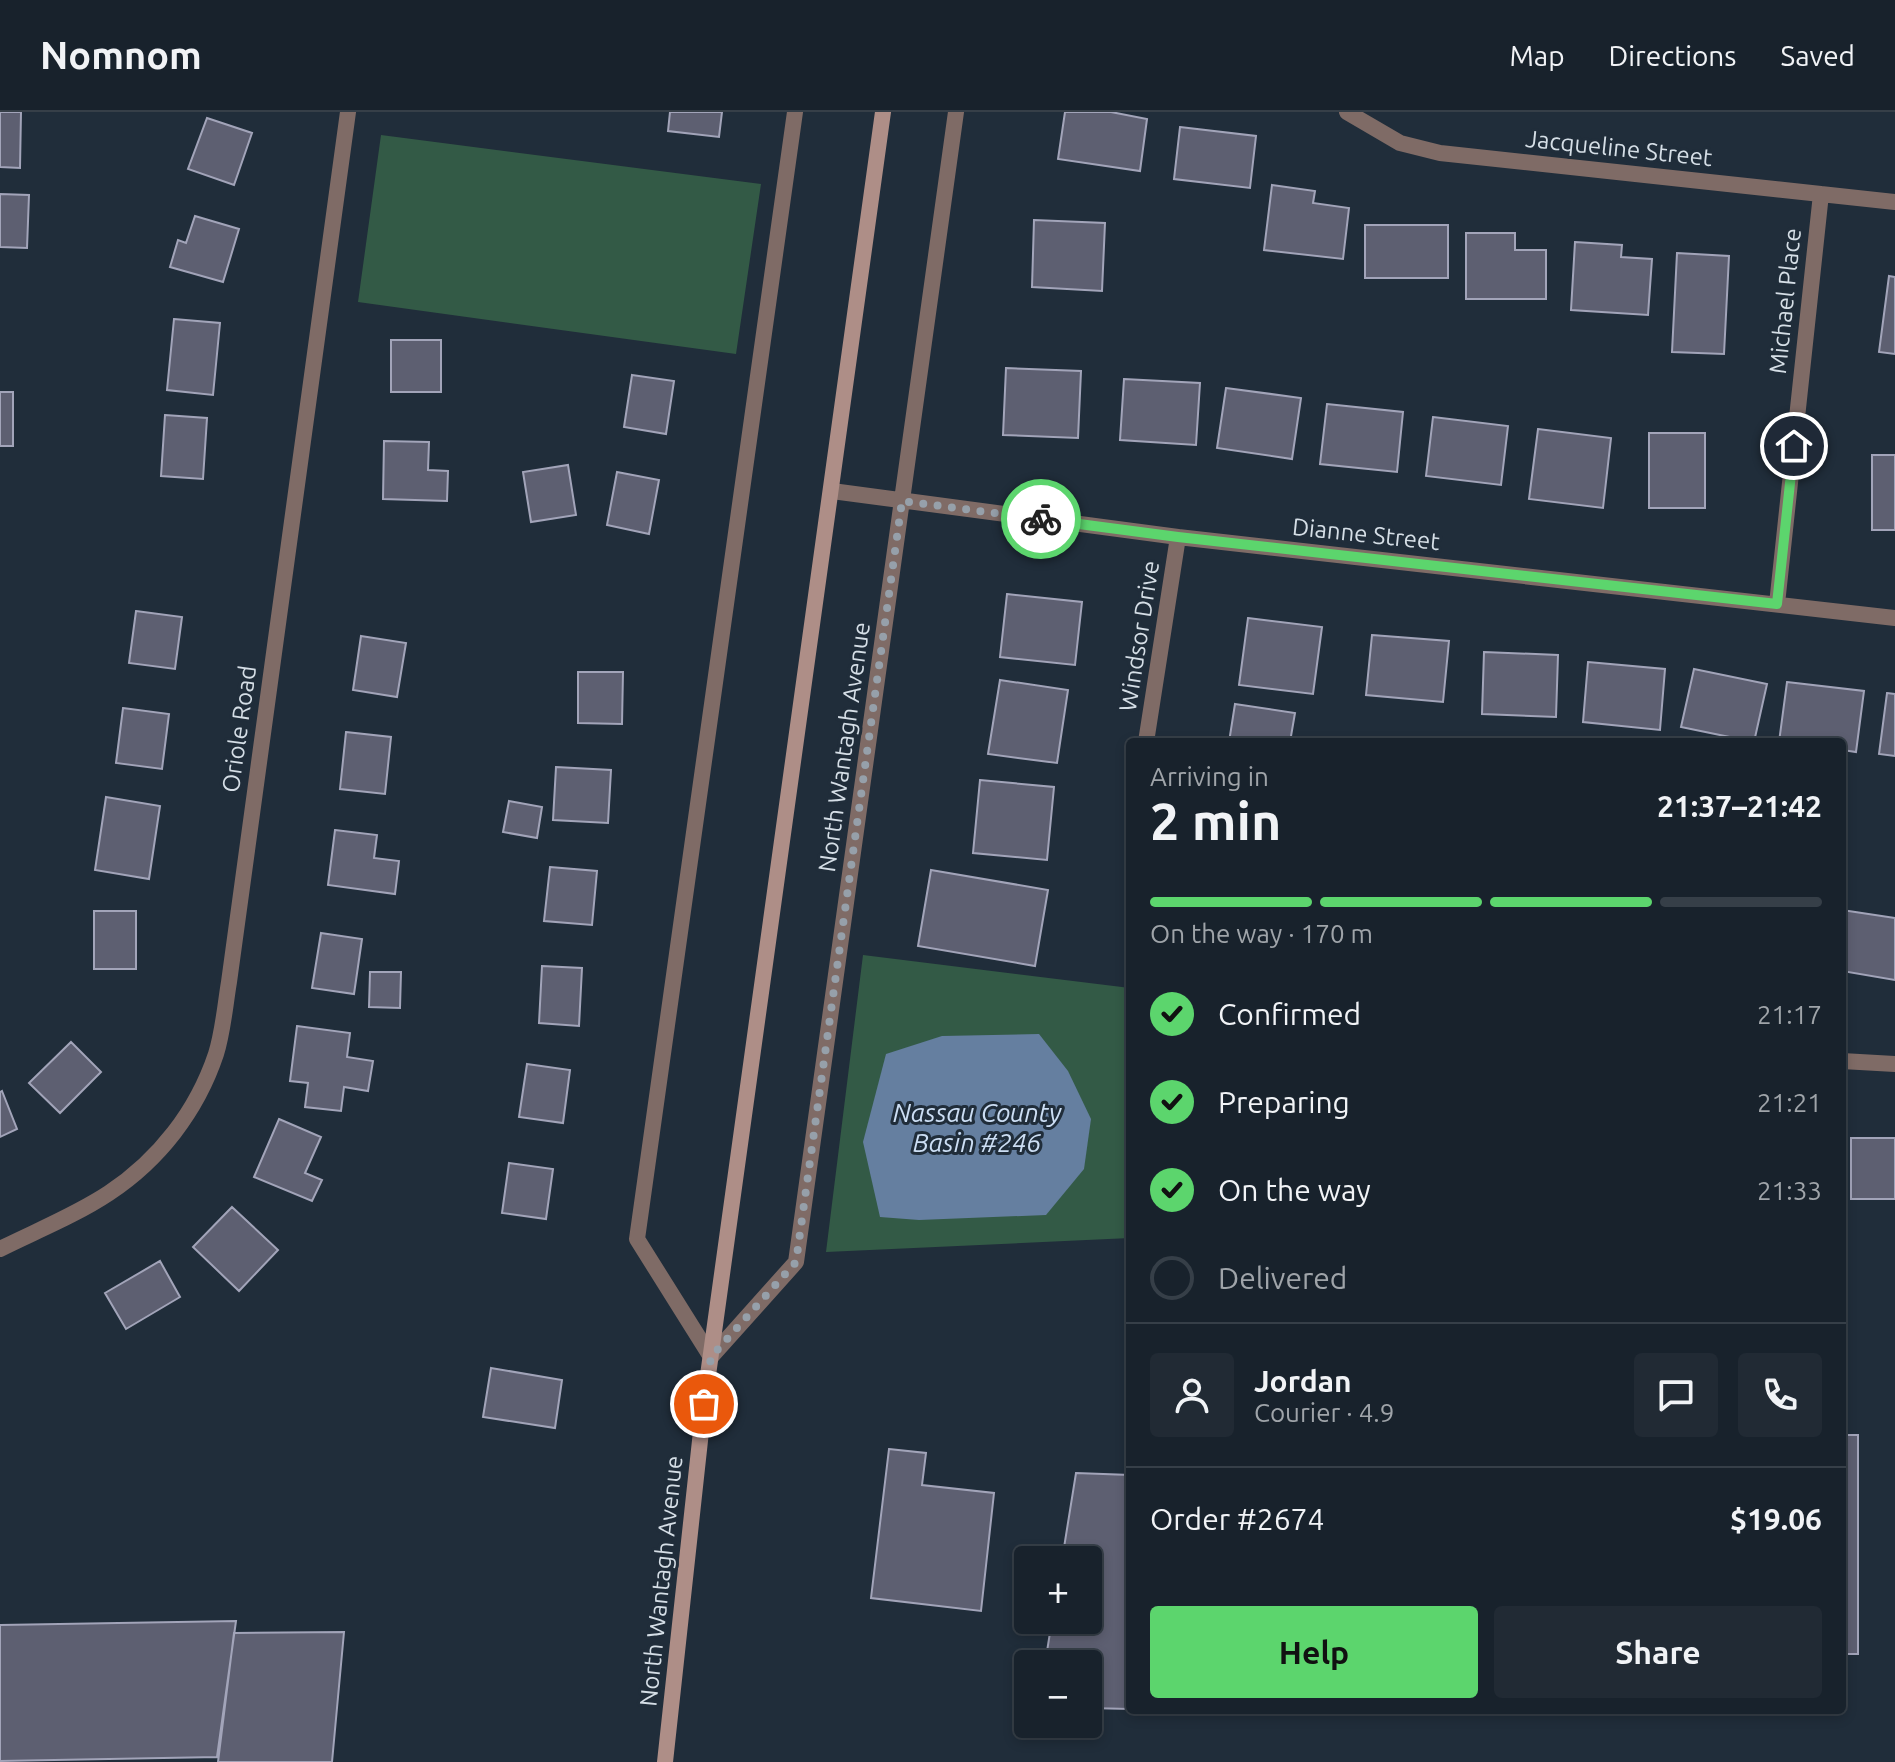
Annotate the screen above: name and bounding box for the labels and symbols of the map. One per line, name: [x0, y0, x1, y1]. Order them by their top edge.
street label: Jacqueline Street: [1524, 125, 1714, 171]
street label: Michael Place: [1764, 227, 1806, 375]
pin: [1760, 412, 1828, 480]
courier: [1001, 479, 1081, 559]
street label: Dianne Street: [1291, 513, 1442, 555]
street label: Windsor Drive: [1114, 559, 1164, 713]
street label: North Wantagh Avenue: [813, 620, 875, 874]
street label: Oriole Road: [217, 664, 261, 794]
water label: Nassau County Basin #246: [893, 1098, 1062, 1157]
pin: [670, 1370, 738, 1438]
street label: North Wantagh Avenue: [634, 1454, 688, 1708]

